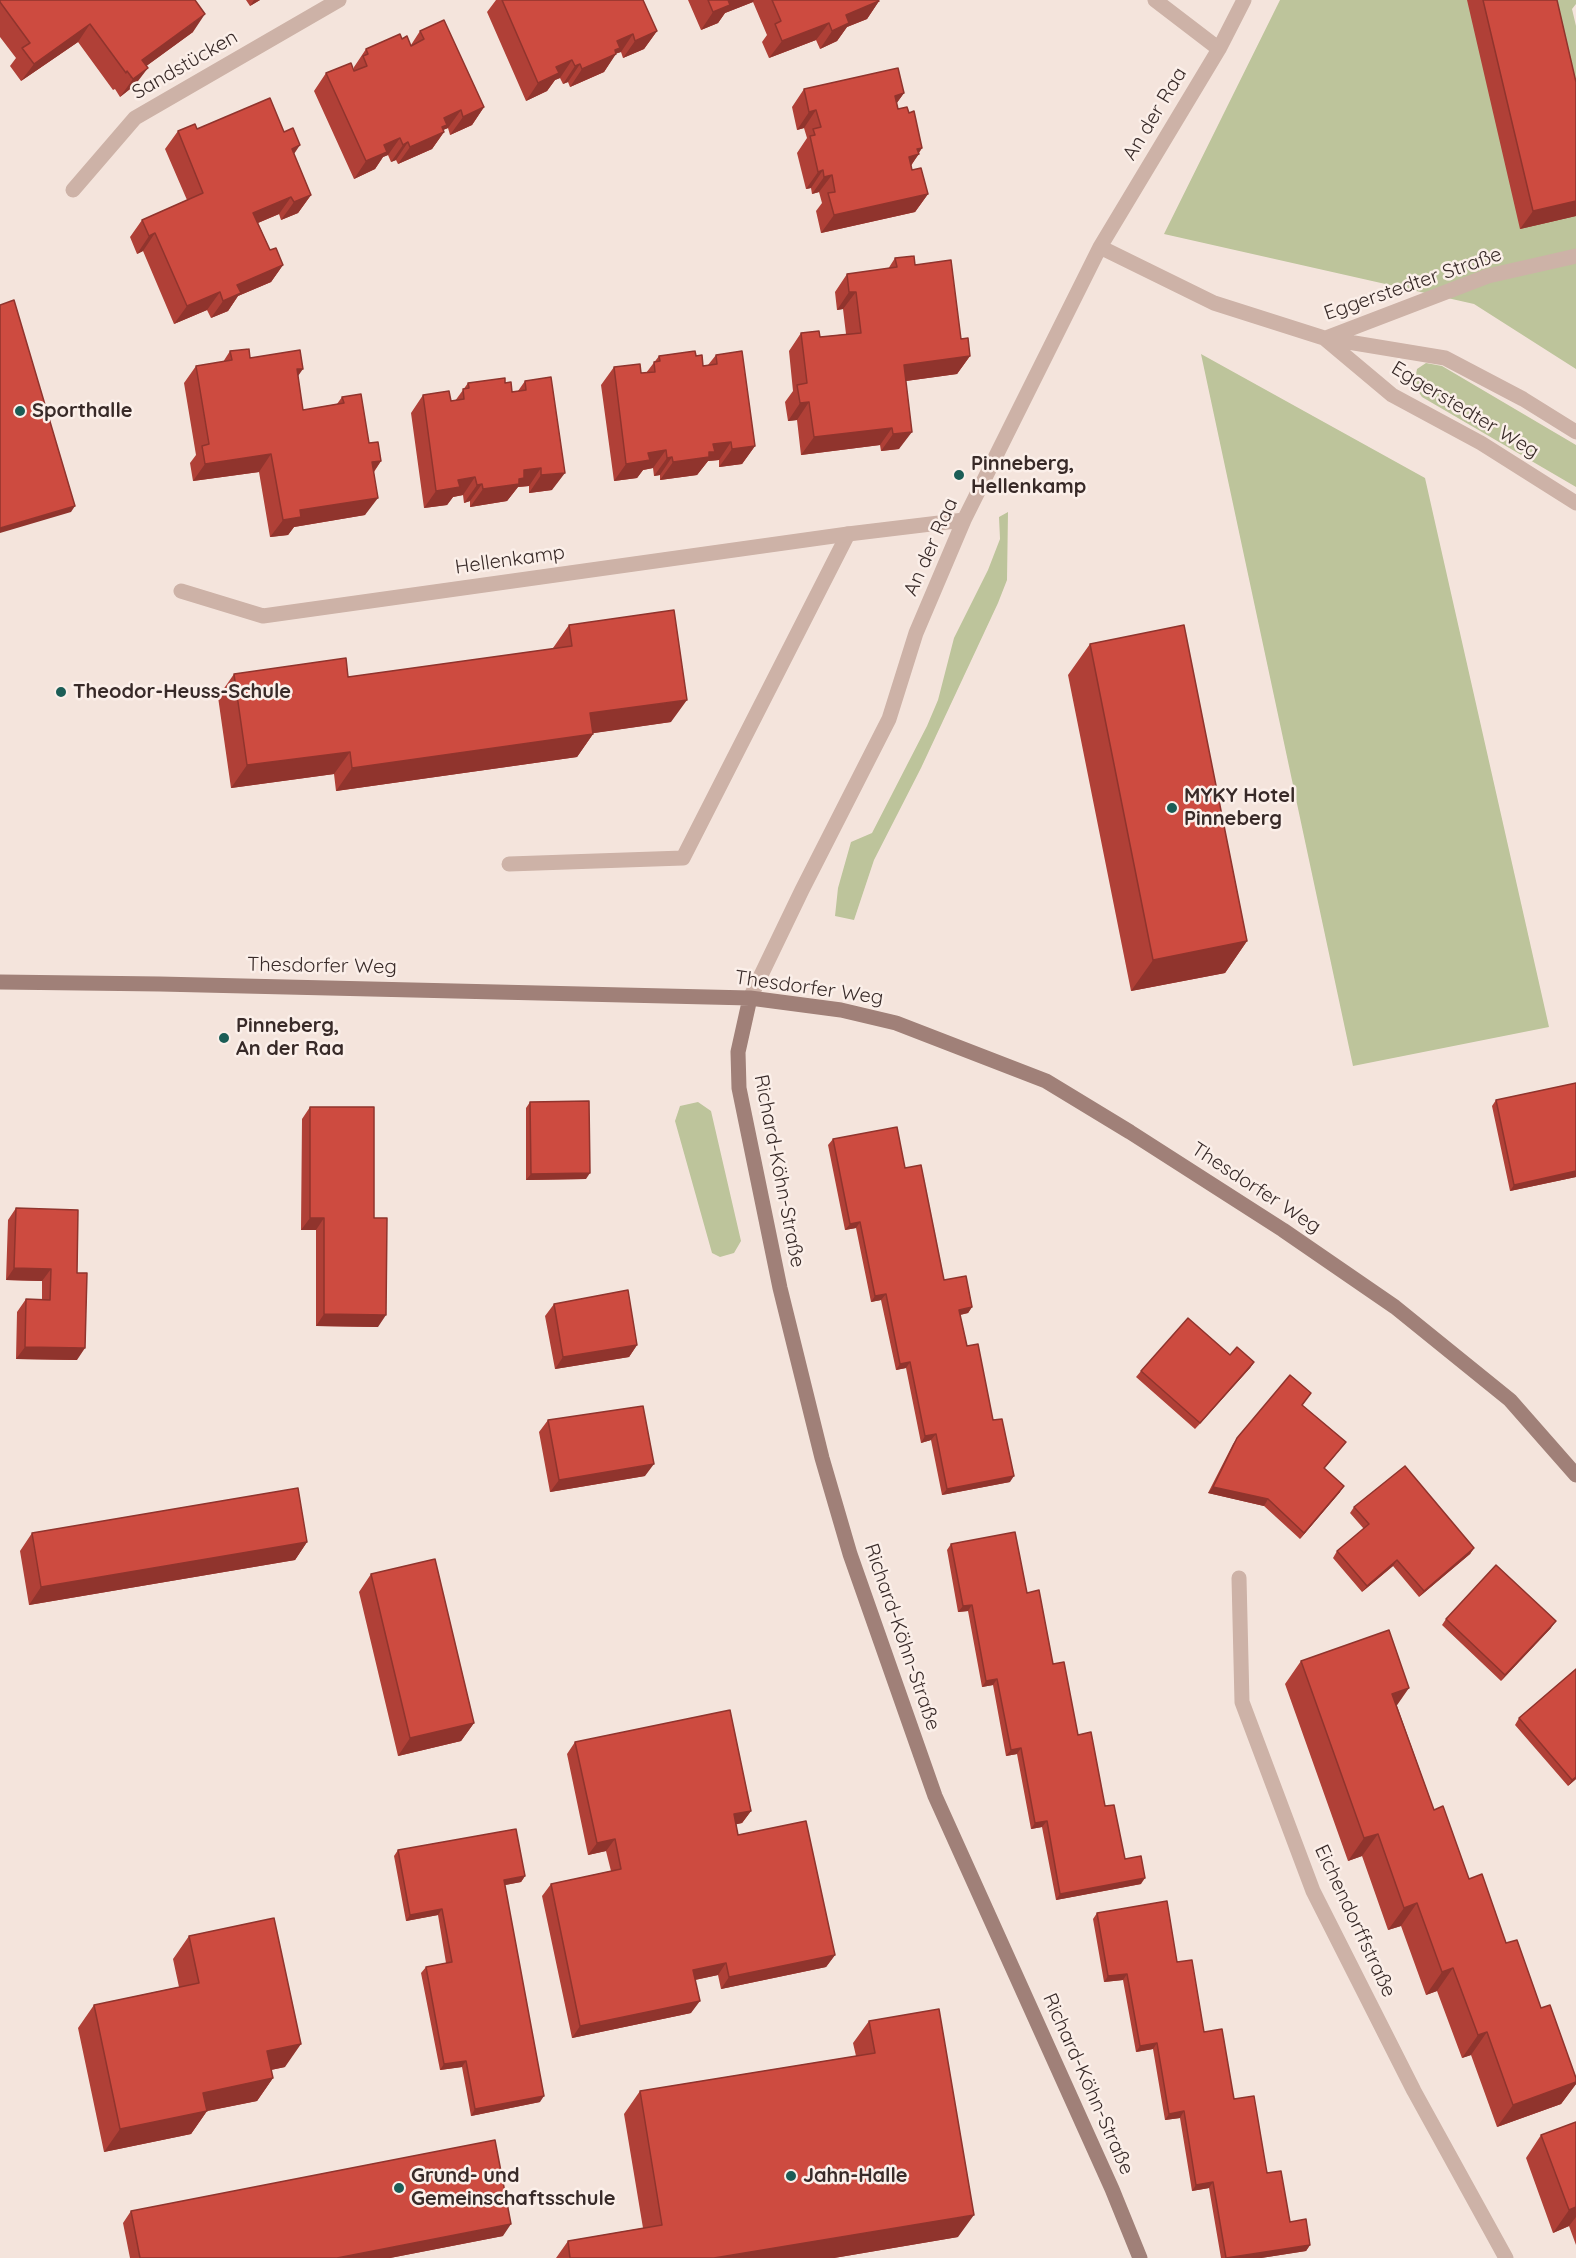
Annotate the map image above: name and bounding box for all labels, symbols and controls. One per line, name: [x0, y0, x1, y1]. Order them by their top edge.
street label: Sandstücken: [128, 25, 242, 105]
street label: An der Raa: [1118, 63, 1192, 165]
street label: Eggerstedter Straße: [1321, 242, 1505, 326]
street label: Eggerstedter Weg: [1387, 356, 1543, 464]
place label: Sporthalle: [32, 399, 133, 423]
marker: Sporthalle: [13, 404, 27, 418]
place label: Pinneberg, Hellenkamp: [971, 452, 1086, 499]
marker: Pinneberg, Hellenkamp: [952, 468, 966, 482]
street label: An der Raa: [899, 494, 963, 600]
street label: Hellenkamp: [454, 540, 566, 580]
place label: Theodor-Heuss-Schule: [73, 680, 291, 704]
marker: Theodor-Heuss-Schule: [54, 685, 68, 699]
place label: MYKY Hotel Pinneberg: [1184, 784, 1295, 831]
marker: MYKY Hotel Pinneberg: [1165, 801, 1179, 815]
street label: Thesdorfer Weg: [247, 953, 397, 979]
street label: Thesdorfer Weg: [733, 966, 885, 1010]
place label: Pinneberg, An der Raa: [236, 1014, 344, 1061]
marker: Pinneberg, An der Raa: [217, 1031, 231, 1045]
street label: Richard-Köhn-Straße: [749, 1073, 809, 1269]
street label: Thesdorfer Weg: [1187, 1137, 1325, 1239]
street label: Richard-Köhn-Straße: [859, 1540, 945, 1734]
street label: Eichendorffstraße: [1309, 1841, 1401, 2001]
street label: Richard-Köhn-Straße: [1037, 1990, 1139, 2178]
place label: Grund- und Gemeinschaftsschule: [411, 2164, 615, 2211]
place label: Jahn-Halle: [803, 2164, 907, 2188]
marker: Jahn-Halle: [784, 2169, 798, 2183]
marker: Grund- und Gemeinschaftsschule: [392, 2181, 406, 2195]

